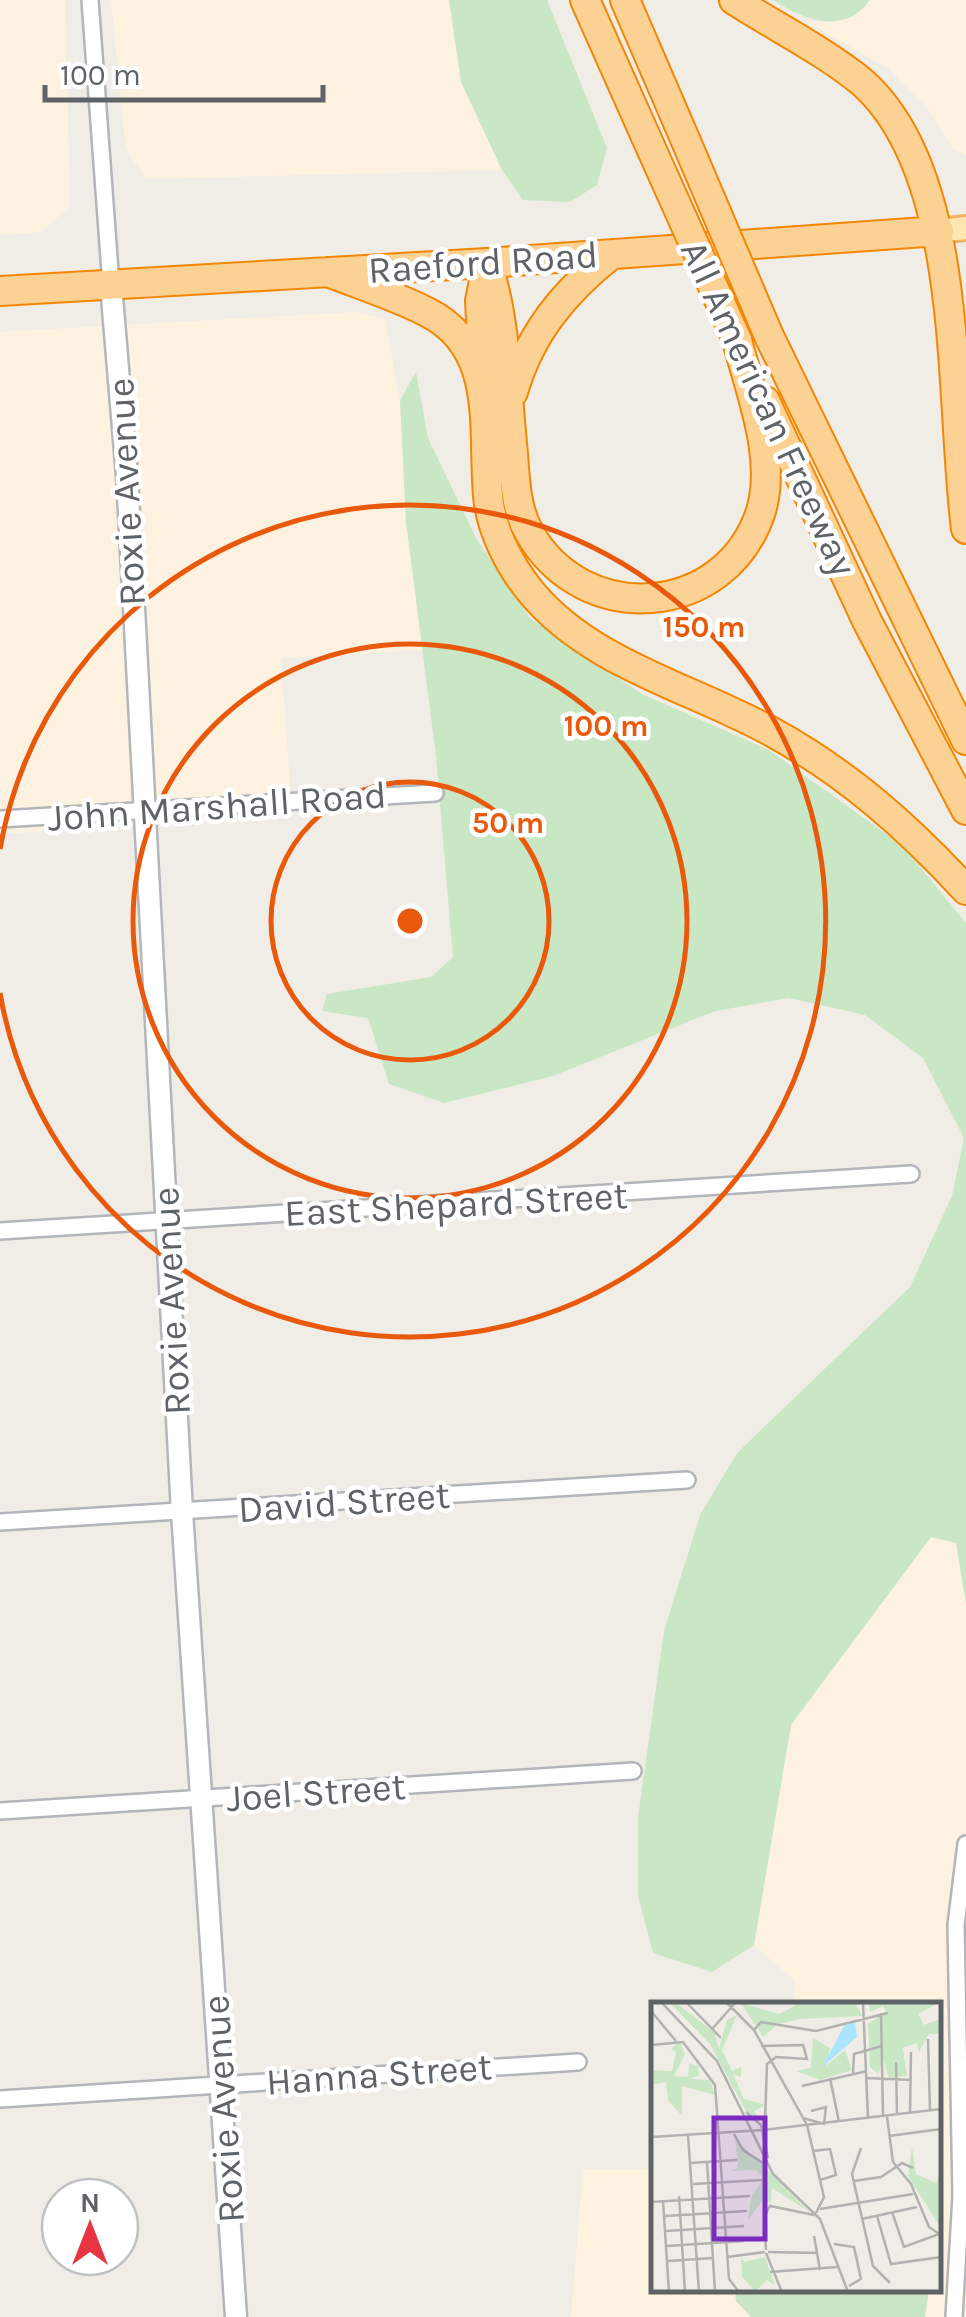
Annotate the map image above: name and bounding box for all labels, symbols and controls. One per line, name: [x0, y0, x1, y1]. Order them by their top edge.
scale bar: [45, 40, 322, 102]
text: 100 m: [60, 57, 141, 93]
street label: Raeford Road: [367, 232, 599, 293]
street label: All American Freeway: [671, 233, 866, 584]
street label: Roxie Avenue: [98, 377, 155, 607]
text: 150 m: [662, 609, 746, 645]
text: 100 m: [564, 708, 648, 744]
street label: John Marshall Road: [46, 772, 388, 841]
text: 50 m: [472, 805, 544, 841]
centre of rings: [392, 903, 428, 939]
street label: East Shepard Street: [283, 1173, 629, 1236]
street label: Roxie Avenue: [143, 1186, 200, 1416]
street label: David Street: [237, 1473, 451, 1532]
street label: Joel Street: [225, 1764, 407, 1821]
street label: Roxie Avenue: [193, 1993, 254, 2224]
inset map: [651, 2002, 941, 2292]
street label: Hanna Street: [265, 2044, 494, 2105]
north arrow: [40, 2177, 140, 2277]
text: N: [80, 2186, 100, 2219]

